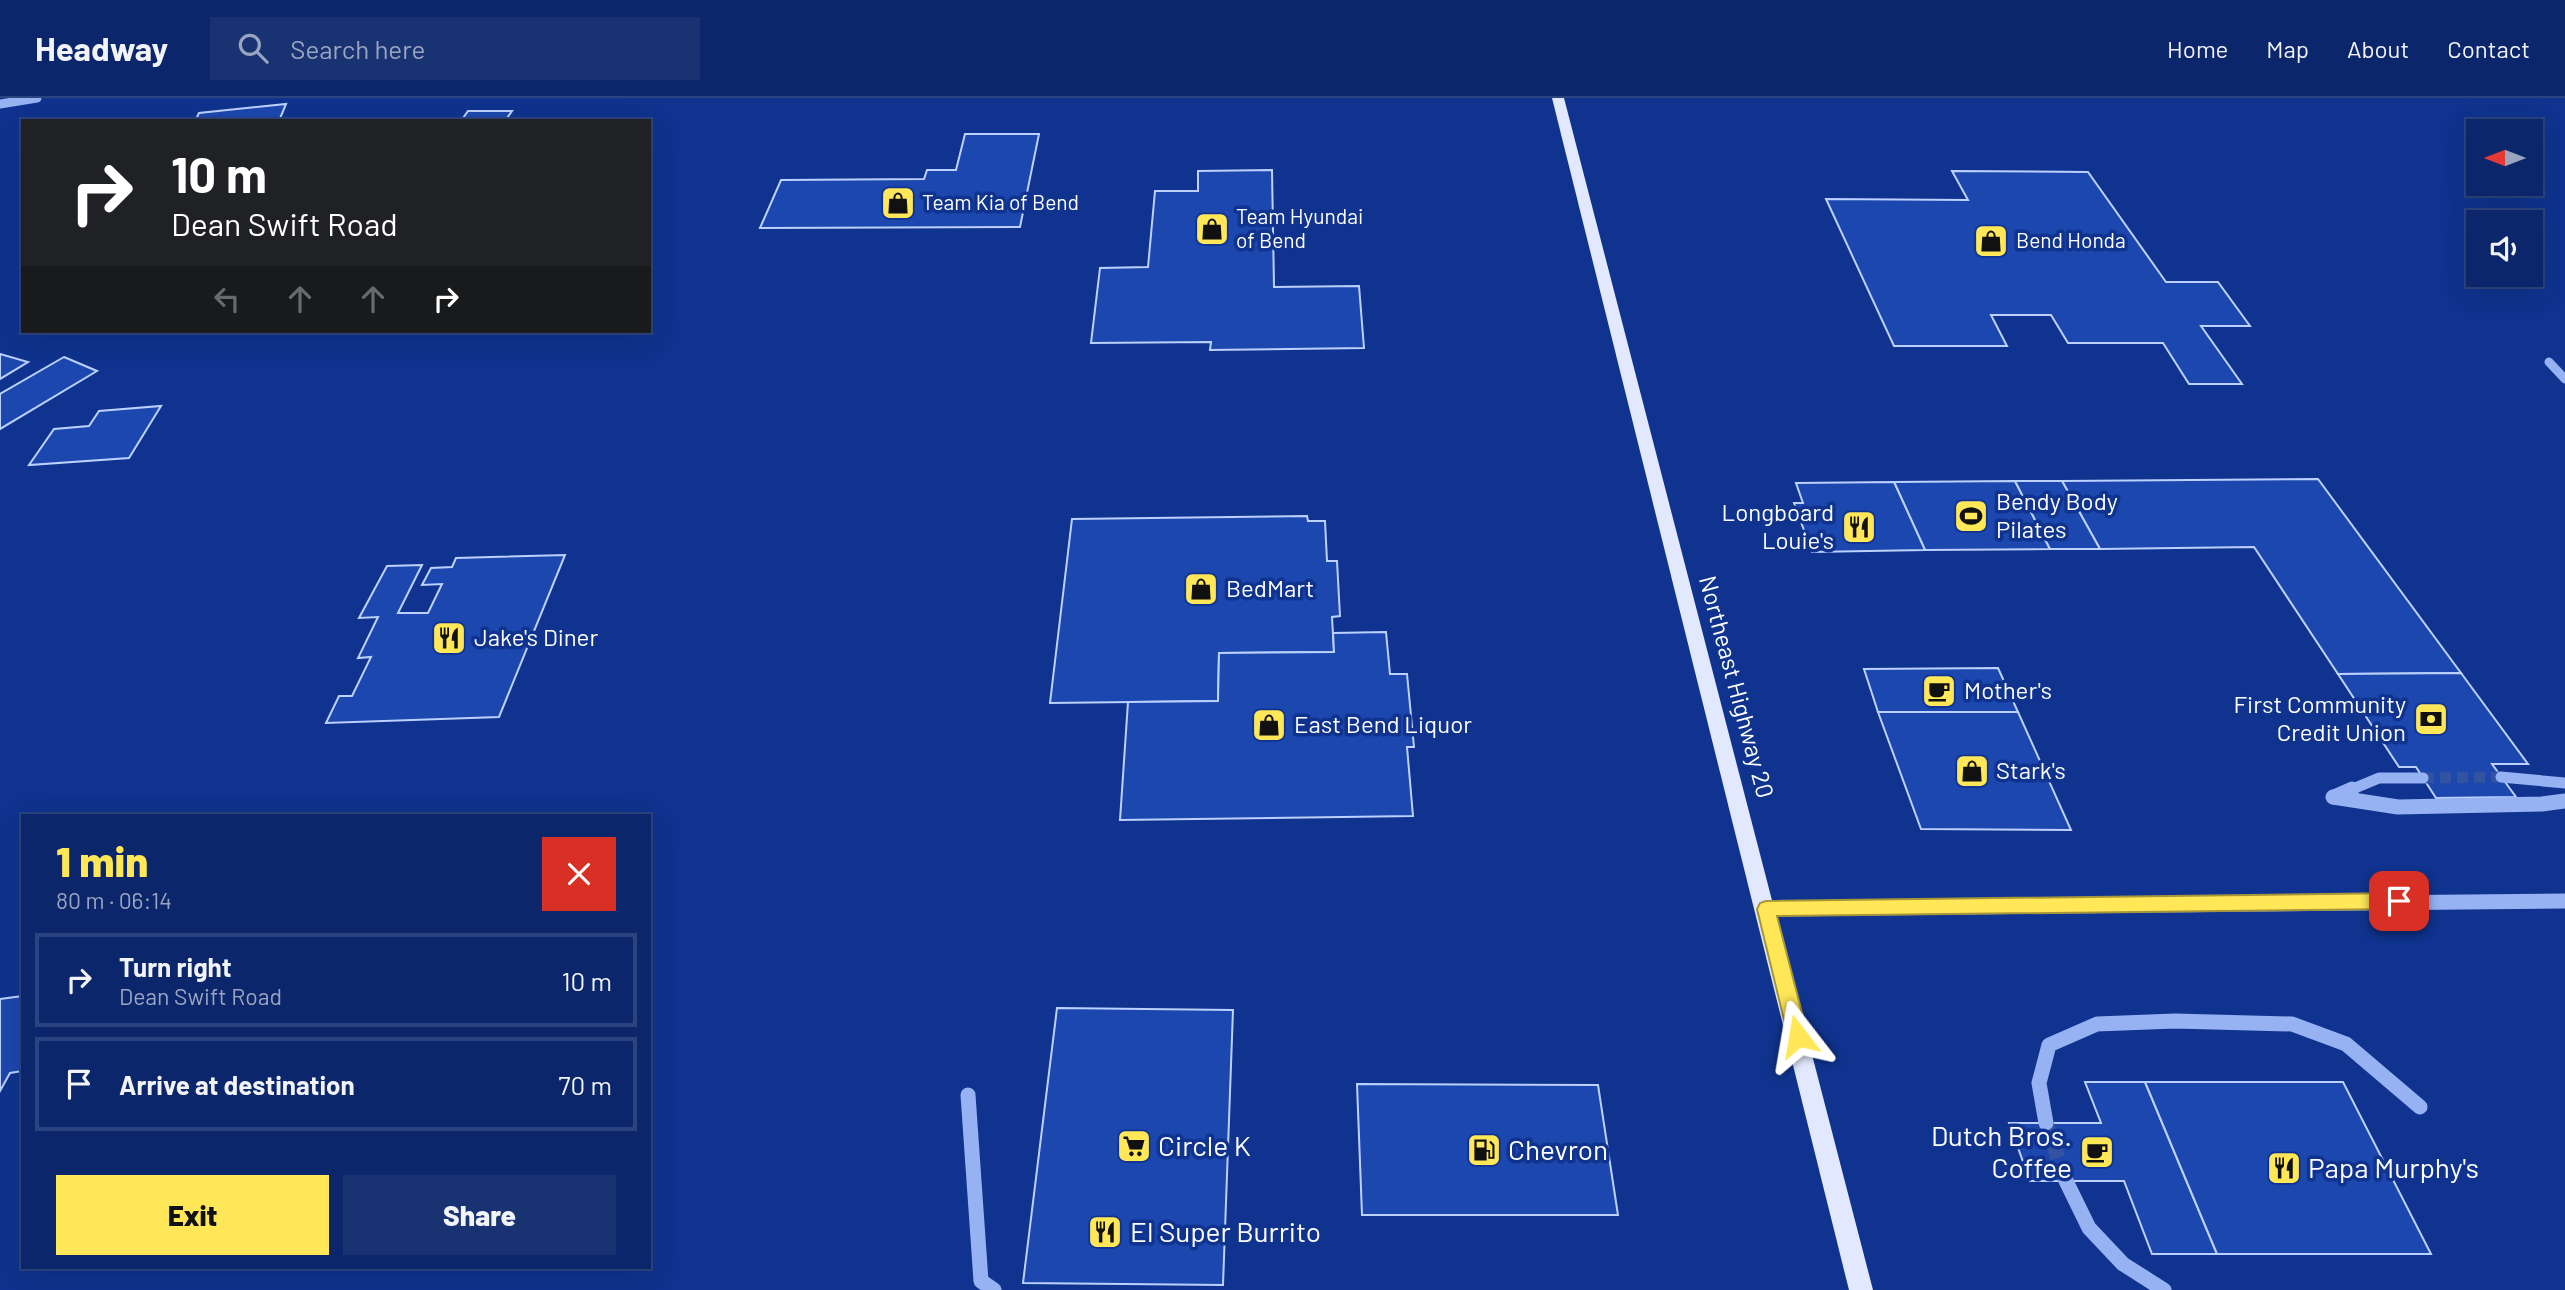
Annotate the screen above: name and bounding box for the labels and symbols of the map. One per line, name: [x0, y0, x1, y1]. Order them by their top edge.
north arrow: [2466, 119, 2543, 196]
shop icon: Team Kia of Bend: [879, 184, 917, 222]
place label: Team Kia of Bend: [922, 189, 1079, 214]
place label: Team Hyundai of Bend: [1236, 203, 1363, 252]
shop icon: Team Hyundai of Bend: [1193, 210, 1231, 248]
shop icon: Bend Honda: [1972, 222, 2010, 260]
place label: Bend Honda: [2016, 227, 2126, 252]
place label: Bendy Body Pilates: [1996, 486, 2118, 543]
place label: Longboard Louie's: [1722, 497, 1834, 554]
sports icon: Bendy Body Pilates: [1952, 497, 1990, 535]
restaurant icon: Longboard Louie's: [1840, 508, 1878, 546]
shop icon: BedMart: [1182, 570, 1220, 608]
street label: Northeast Highway 20: [1694, 572, 1781, 801]
place label: BedMart: [1226, 573, 1314, 602]
restaurant icon: Jake's Diner: [430, 619, 468, 657]
place label: Jake's Diner: [474, 622, 598, 651]
cafe icon: Mother's: [1920, 672, 1958, 710]
place label: Mother's: [1964, 675, 2052, 704]
place label: First Community Credit Union: [2233, 689, 2406, 746]
bank icon: First Community Credit Union: [2412, 700, 2450, 738]
shop icon: East Bend Liquor: [1250, 706, 1288, 744]
place label: East Bend Liquor: [1294, 709, 1472, 738]
shop icon: Stark's: [1953, 752, 1991, 790]
place label: Stark's: [1996, 755, 2066, 784]
pin: [2369, 871, 2429, 931]
position arrow: [1761, 999, 1835, 1073]
place label: Dutch Bros. Coffee: [1931, 1118, 2072, 1184]
supermarket icon: Circle K: [1115, 1127, 1153, 1165]
place label: Circle K: [1158, 1128, 1251, 1162]
fuel station icon: Chevron: [1465, 1131, 1503, 1169]
place label: Chevron: [1508, 1132, 1608, 1166]
cafe icon: Dutch Bros. Coffee: [2078, 1133, 2116, 1171]
restaurant icon: Papa Murphy's: [2265, 1149, 2303, 1187]
place label: Papa Murphy's: [2308, 1150, 2479, 1184]
restaurant icon: El Super Burrito: [1086, 1213, 1124, 1251]
place label: El Super Burrito: [1130, 1214, 1321, 1248]

